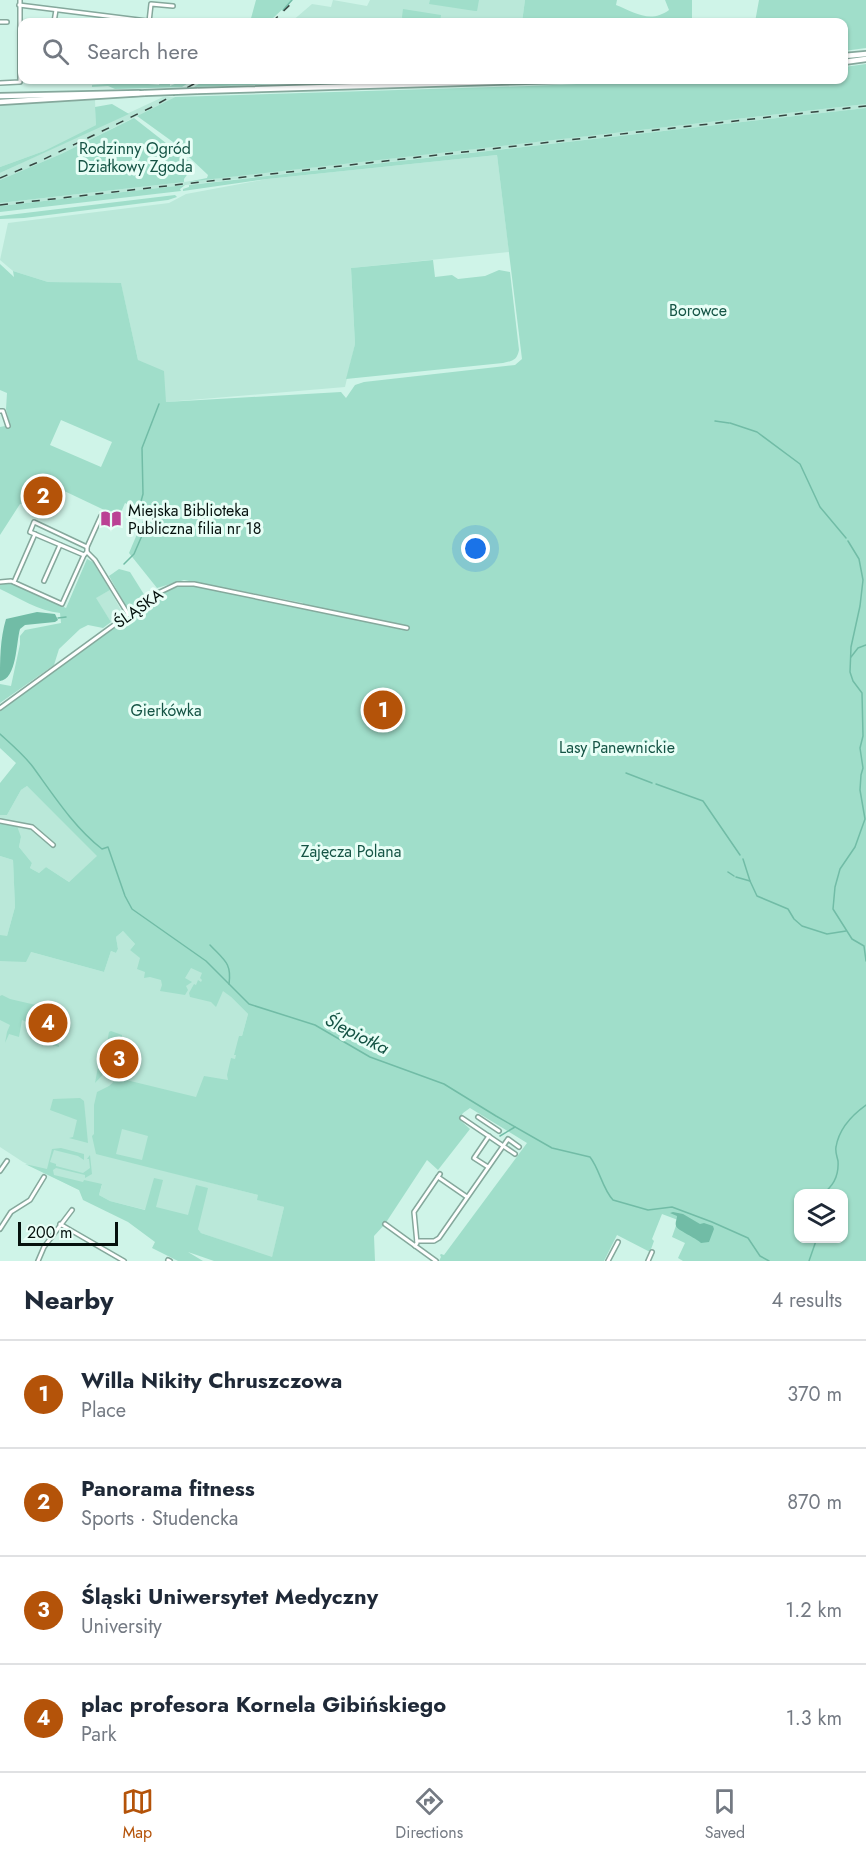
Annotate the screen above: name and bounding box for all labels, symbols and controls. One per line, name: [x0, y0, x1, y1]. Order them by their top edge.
search box: [18, 18, 848, 84]
icon: search: [39, 35, 72, 68]
text: Search here: [87, 35, 198, 67]
park label: Rodzinny Ogród Działkowy Zgoda: [77, 137, 193, 178]
park label: Borowce: [669, 299, 727, 322]
pin: 2: [24, 474, 63, 518]
place label: Miejska Biblioteka Publiczna filia nr 18: [128, 499, 261, 540]
library icon: Miejska Biblioteka Publiczna filia nr 18: [99, 507, 123, 531]
your location: [461, 534, 490, 563]
street label: ŚLĄSKA: [109, 583, 168, 634]
pin: 1: [364, 688, 403, 732]
park label: Gierkówka: [130, 699, 202, 722]
park label: Lasy Panewnickie: [559, 736, 675, 759]
park label: Zajęcza Polana: [301, 840, 401, 863]
pin: 4: [28, 1000, 68, 1046]
water label: Ślepiotka: [321, 1007, 393, 1061]
pin: 3: [100, 1036, 138, 1082]
map controls: [794, 1189, 848, 1243]
button: layers: [794, 1189, 848, 1243]
scale bar: [18, 1219, 118, 1246]
text: 200 m: [27, 1221, 73, 1244]
text: Nearby: [24, 1281, 113, 1319]
text: 4 results: [771, 1286, 842, 1315]
text: Willa Nikity Chruszczowa: [81, 1364, 342, 1396]
text: 1: [38, 1380, 49, 1409]
text: 370 m: [787, 1380, 842, 1409]
text: Place: [81, 1396, 126, 1425]
text: Panorama fitness: [81, 1472, 255, 1504]
text: 2: [37, 1488, 50, 1517]
text: 870 m: [787, 1488, 842, 1517]
text: Sports · Studencka: [81, 1504, 238, 1533]
text: Śląski Uniwersytet Medyczny: [81, 1580, 378, 1612]
text: 3: [37, 1596, 50, 1625]
text: 1.2 km: [785, 1596, 842, 1625]
text: University: [81, 1612, 162, 1641]
text: plac profesora Kornela Gibińskiego: [81, 1688, 446, 1720]
text: 4: [37, 1704, 50, 1733]
text: 1.3 km: [786, 1704, 842, 1733]
text: Park: [81, 1720, 117, 1749]
tab: Map: [121, 1785, 154, 1844]
tab: Directions: [395, 1785, 463, 1844]
tab: Saved: [705, 1785, 745, 1844]

